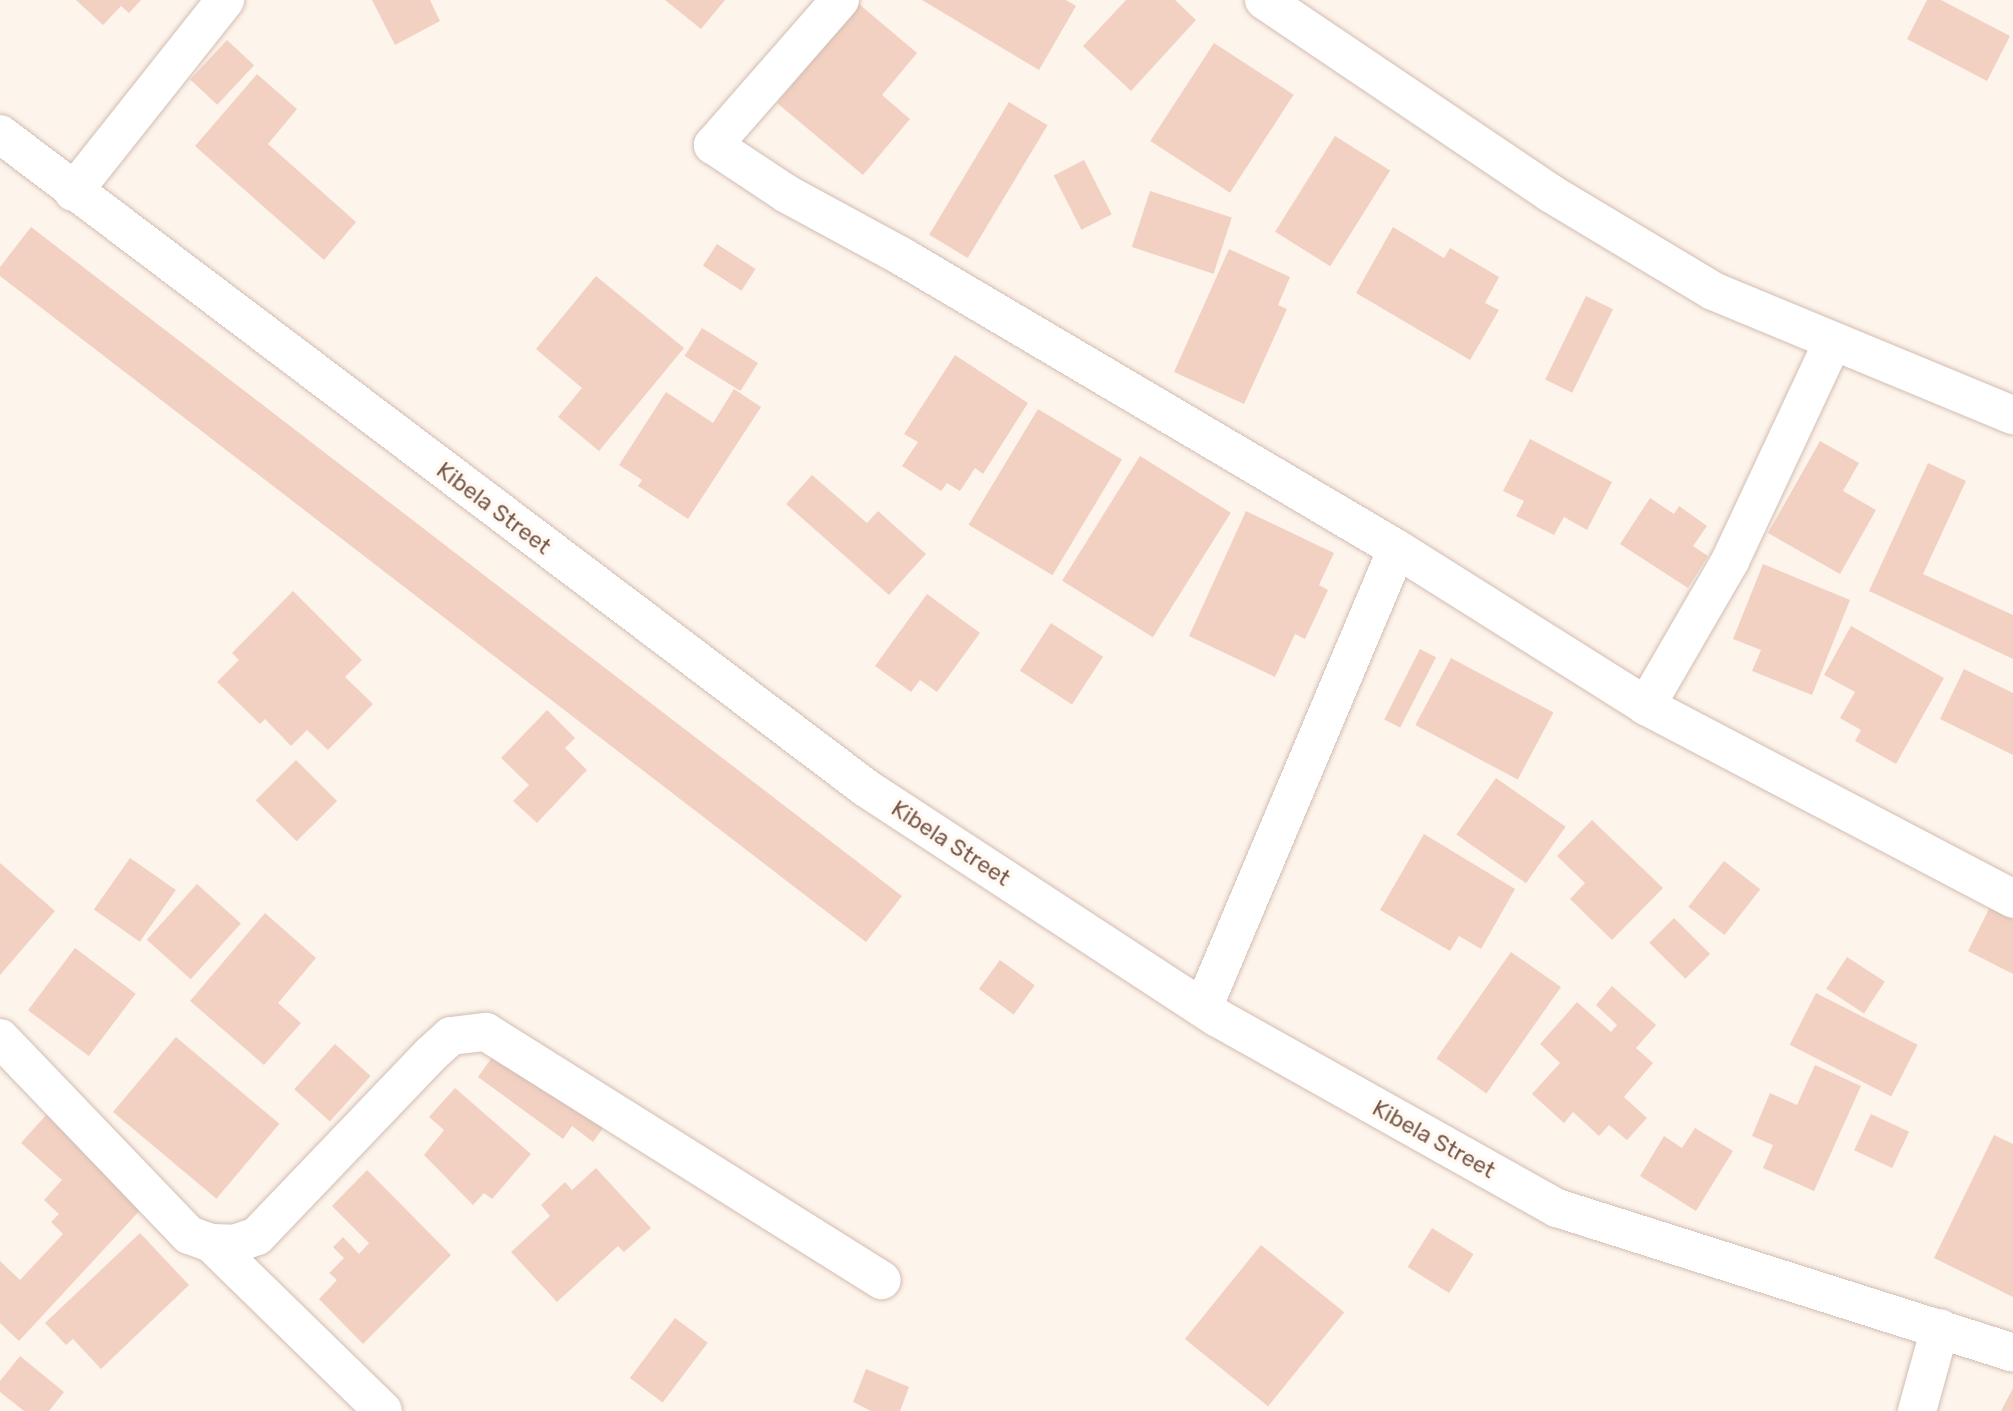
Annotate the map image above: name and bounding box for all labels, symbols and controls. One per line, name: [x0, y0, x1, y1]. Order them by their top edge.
street label: Kibela Street: [431, 456, 557, 560]
street label: Kibela Street: [886, 794, 1016, 892]
street label: Kibela Street: [1368, 1094, 1500, 1184]

